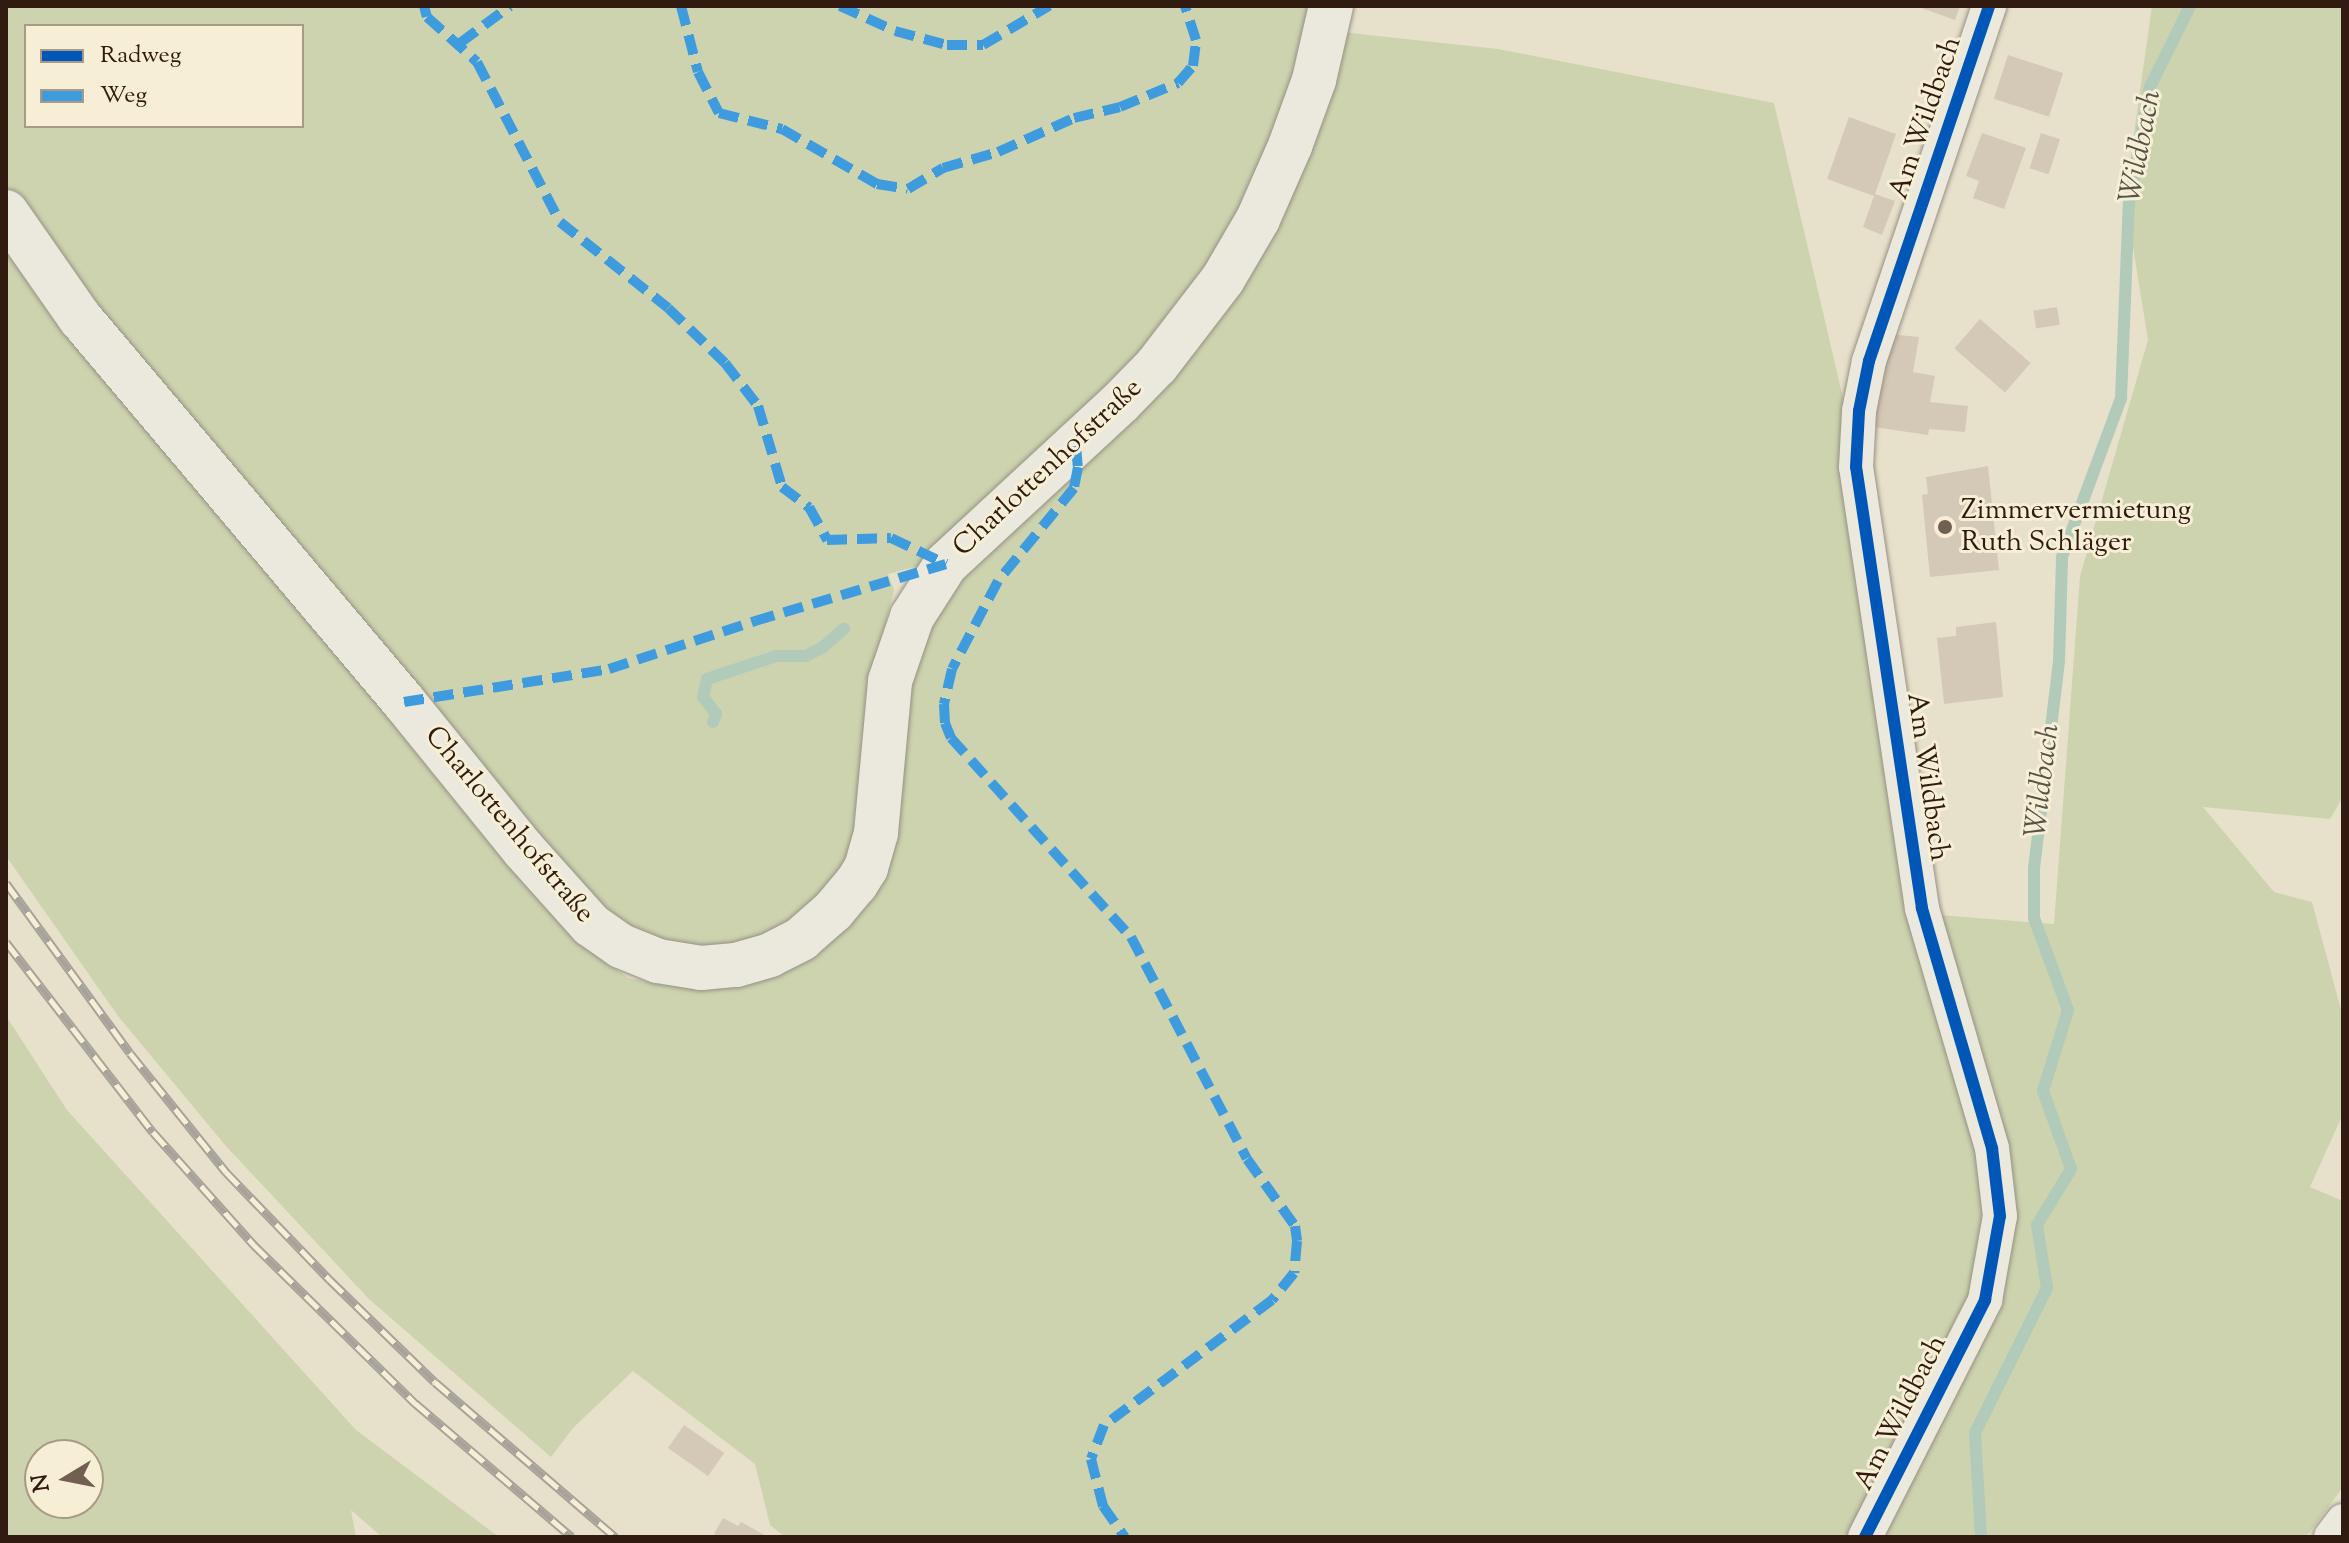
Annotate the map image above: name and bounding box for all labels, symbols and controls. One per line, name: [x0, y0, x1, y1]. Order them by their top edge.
legend: [24, 24, 304, 128]
street label: Am Wildbach: [1883, 32, 1969, 204]
text: Radweg: [100, 39, 181, 73]
text: Weg: [100, 79, 147, 113]
water label: Wildbach: [2113, 87, 2171, 207]
street label: Charlottenhofstraße: [946, 372, 1150, 564]
place label: Zimmervermietung Ruth Schläger: [1961, 494, 2191, 560]
marker: Zimmervermietung Ruth Schläger: [1936, 518, 1954, 536]
street label: Am Wildbach: [1899, 691, 1955, 863]
street label: Charlottenhofstraße: [417, 720, 601, 930]
water label: Wildbach: [2019, 722, 2069, 840]
street label: Am Wildbach: [1848, 1330, 1954, 1496]
north arrow: [24, 1439, 104, 1519]
text: N: [25, 1471, 60, 1494]

